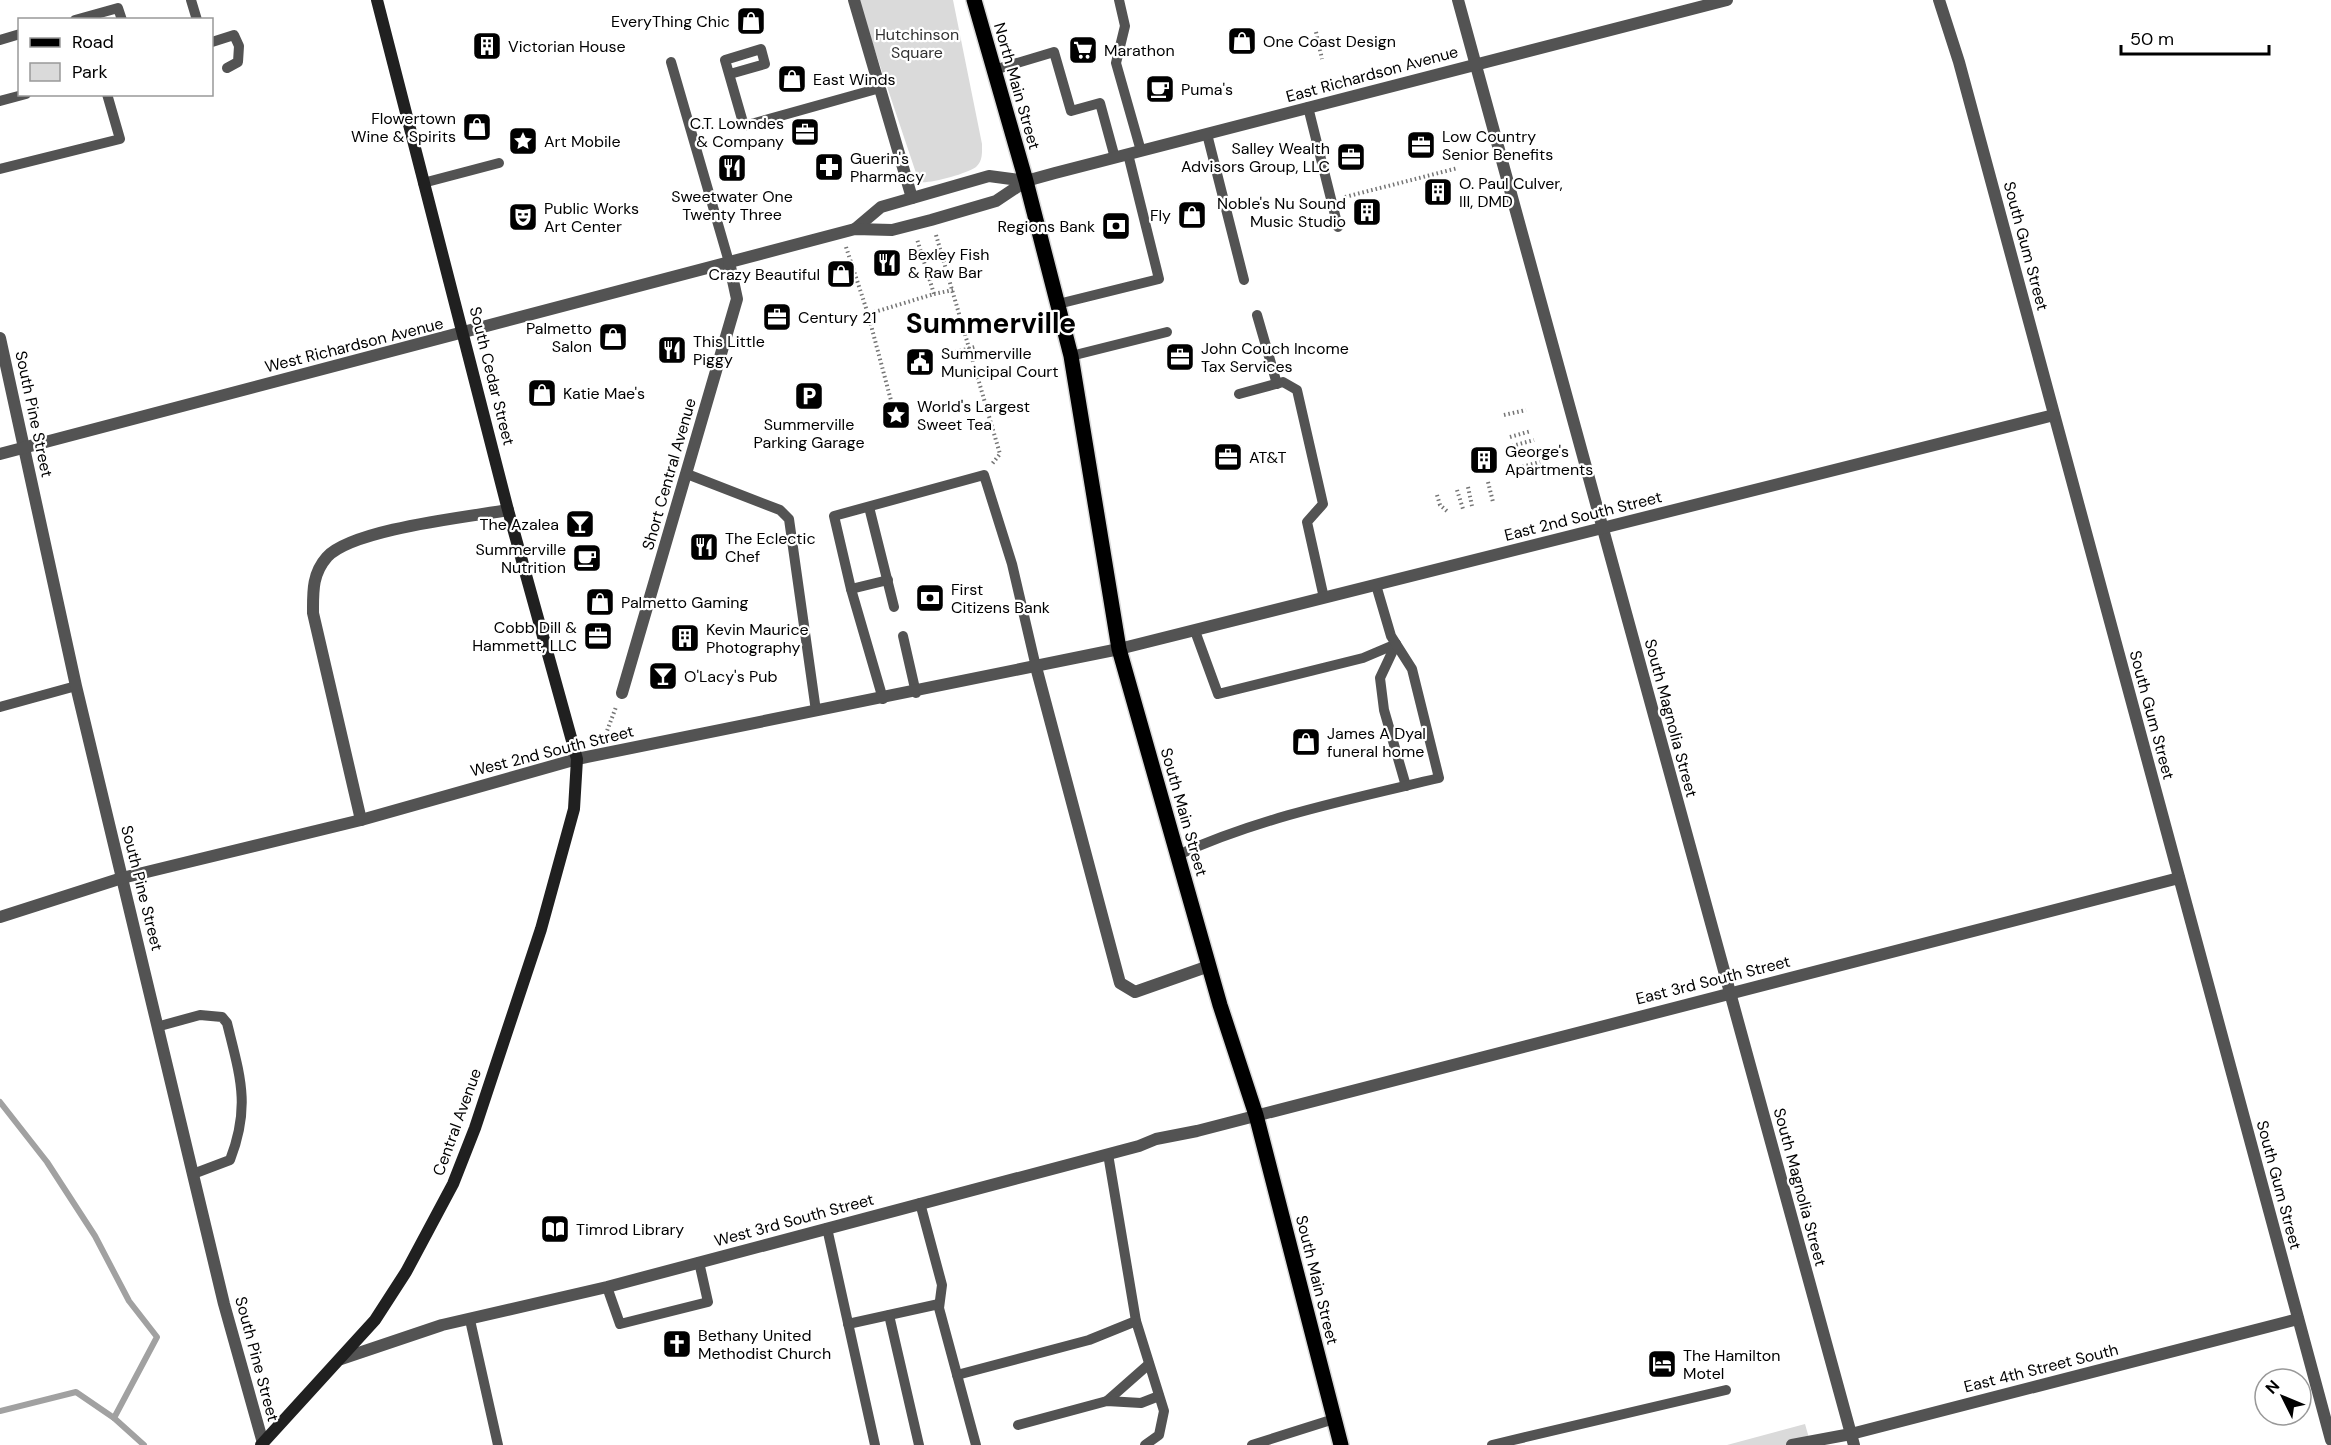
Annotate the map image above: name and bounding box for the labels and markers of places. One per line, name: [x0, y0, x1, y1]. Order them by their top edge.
shop icon: EveryThing Chic: [735, 5, 767, 37]
place label: EveryThing Chic: [611, 11, 730, 32]
shop icon: One Coast Design: [1226, 25, 1258, 57]
building icon: Victorian House: [471, 30, 503, 62]
place label: One Coast Design: [1263, 31, 1396, 52]
supermarket icon: Marathon: [1067, 34, 1099, 66]
place label: Victorian House: [508, 36, 626, 57]
place label: Marathon: [1104, 40, 1175, 61]
shop icon: East Winds: [776, 63, 808, 95]
place label: East Winds: [813, 69, 896, 90]
cafe icon: Puma's: [1144, 73, 1176, 105]
place label: Puma's: [1181, 79, 1233, 100]
place label: Flowertown Wine & Spirits: [351, 108, 456, 147]
shop icon: Flowertown Wine & Spirits: [461, 111, 493, 143]
place label: C.T. Lowndes & Company: [690, 113, 784, 152]
office icon: C.T. Lowndes & Company: [789, 116, 821, 148]
place icon: Art Mobile: [507, 125, 539, 157]
place label: Low Country Senior Benefits: [1442, 126, 1553, 165]
office icon: Low Country Senior Benefits: [1405, 129, 1437, 161]
place label: Art Mobile: [544, 131, 621, 152]
place label: Salley Wealth Advisors Group, LLC: [1181, 138, 1330, 177]
office icon: Salley Wealth Advisors Group, LLC: [1335, 141, 1367, 173]
place label: Guerin's Pharmacy: [850, 148, 924, 187]
pharmacy icon: Guerin's Pharmacy: [813, 151, 845, 183]
restaurant icon: Sweetwater One Twenty Three: [716, 152, 748, 184]
place label: O. Paul Culver, III, DMD: [1459, 173, 1563, 212]
building icon: O. Paul Culver, III, DMD: [1422, 176, 1454, 208]
place label: Sweetwater One Twenty Three: [671, 186, 793, 225]
place label: Noble's Nu Sound Music Studio: [1217, 193, 1346, 232]
building icon: Noble's Nu Sound Music Studio: [1351, 196, 1383, 228]
place label: Public Works Art Center: [544, 198, 639, 237]
shop icon: Fly: [1176, 199, 1208, 231]
theatre icon: Public Works Art Center: [507, 201, 539, 233]
place label: Fly: [1150, 205, 1171, 226]
bank icon: Regions Bank: [1100, 210, 1132, 242]
place label: Regions Bank: [998, 216, 1095, 237]
place label: Bexley Fish & Raw Bar: [908, 244, 989, 283]
restaurant icon: Bexley Fish & Raw Bar: [871, 247, 903, 279]
shop icon: Crazy Beautiful: [825, 258, 857, 290]
place label: Crazy Beautiful: [709, 264, 820, 285]
office icon: Century 21: [761, 301, 793, 333]
place label: Century 21: [798, 307, 876, 328]
place label: Palmetto Salon: [526, 318, 592, 357]
shop icon: Palmetto Salon: [597, 321, 629, 353]
place label: This Little Piggy: [693, 331, 765, 370]
restaurant icon: This Little Piggy: [656, 334, 688, 366]
place label: John Couch Income Tax Services: [1201, 338, 1349, 377]
office icon: John Couch Income Tax Services: [1164, 341, 1196, 373]
place label: Summerville Municipal Court: [941, 343, 1059, 382]
public building icon: Summerville Municipal Court: [904, 346, 936, 378]
shop icon: Katie Mae's: [526, 377, 558, 409]
parking icon: Summerville Parking Garage: [793, 380, 825, 412]
place label: Katie Mae's: [563, 383, 645, 404]
place label: World's Largest Sweet Tea: [917, 396, 1030, 435]
place icon: World's Largest Sweet Tea: [880, 399, 912, 431]
place label: Summerville Parking Garage: [754, 414, 864, 453]
office icon: AT&T: [1212, 441, 1244, 473]
place label: George's Apartments: [1505, 441, 1593, 480]
building icon: George's Apartments: [1468, 444, 1500, 476]
place label: AT&T: [1249, 447, 1287, 468]
bar icon: The Azalea: [564, 508, 596, 540]
place label: The Azalea: [479, 514, 559, 535]
place label: The Eclectic Chef: [725, 528, 816, 567]
restaurant icon: The Eclectic Chef: [688, 531, 720, 563]
place label: Summerville Nutrition: [476, 539, 566, 578]
cafe icon: Summerville Nutrition: [571, 542, 603, 574]
place label: First Citizens Bank: [951, 579, 1050, 618]
bank icon: First Citizens Bank: [914, 582, 946, 614]
shop icon: Palmetto Gaming: [584, 586, 616, 618]
place label: Palmetto Gaming: [621, 592, 748, 613]
place label: Cobb Dill & Hammett, LLC: [472, 617, 577, 656]
place label: Kevin Maurice Photography: [706, 619, 809, 658]
office icon: Cobb Dill & Hammett, LLC: [582, 620, 614, 652]
building icon: Kevin Maurice Photography: [669, 622, 701, 654]
bar icon: O'Lacy's Pub: [647, 660, 679, 692]
place label: O'Lacy's Pub: [684, 666, 777, 687]
place label: James A Dyal funeral home: [1327, 723, 1426, 762]
shop icon: James A Dyal funeral home: [1290, 726, 1322, 758]
library icon: Timrod Library: [539, 1213, 571, 1245]
place label: Timrod Library: [576, 1219, 684, 1240]
place label: Bethany United Methodist Church: [698, 1325, 831, 1364]
church icon: Bethany United Methodist Church: [661, 1328, 693, 1360]
place label: The Hamilton Motel: [1683, 1345, 1781, 1384]
hotel icon: The Hamilton Motel: [1646, 1348, 1678, 1380]

